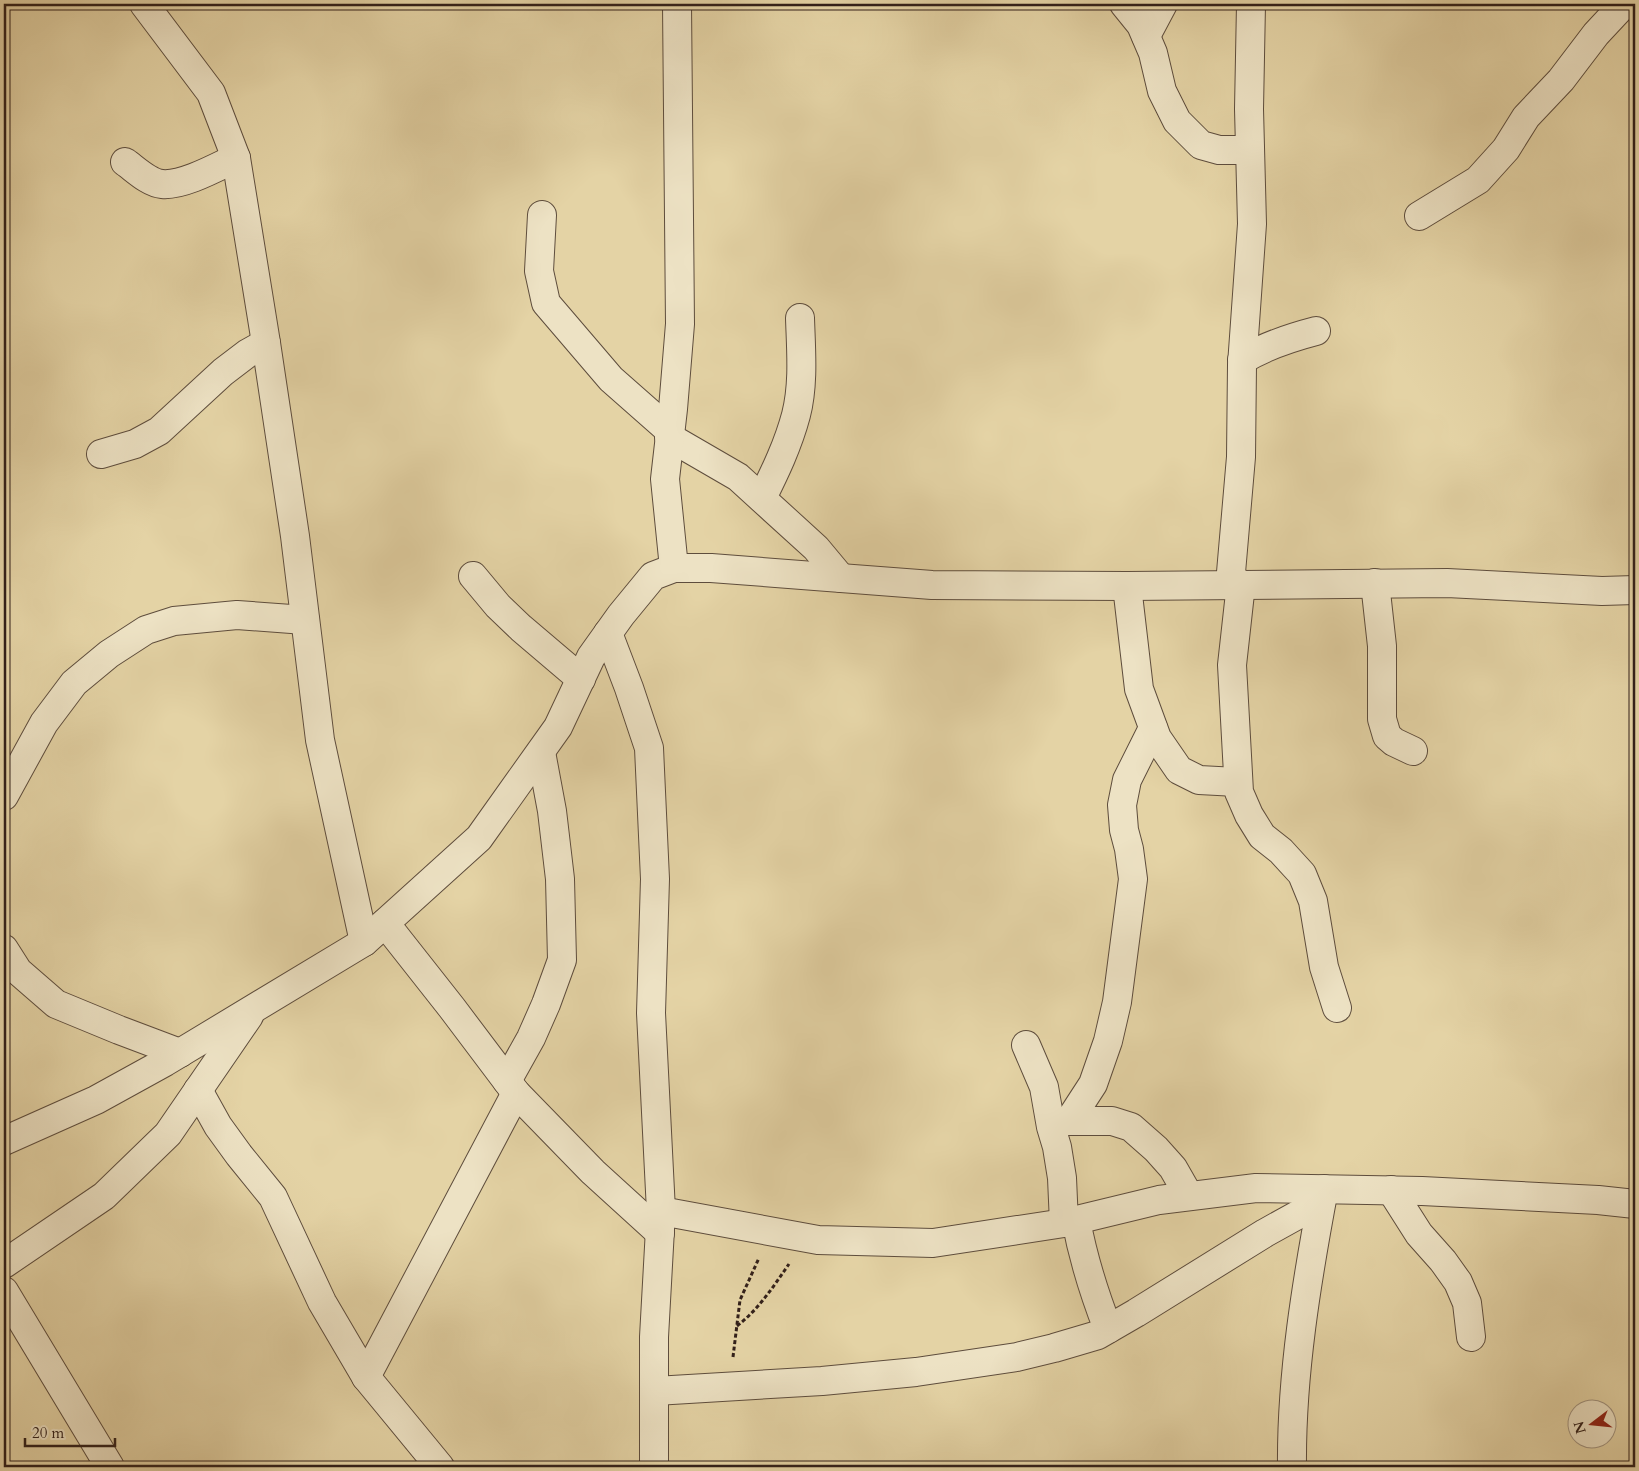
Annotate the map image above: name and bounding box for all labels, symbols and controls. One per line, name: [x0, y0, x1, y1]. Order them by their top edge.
north arrow: [1566, 1398, 1616, 1448]
scale bar: [25, 1416, 115, 1448]
text: N: [1569, 1419, 1591, 1436]
text: 20 m: [32, 1423, 64, 1443]

